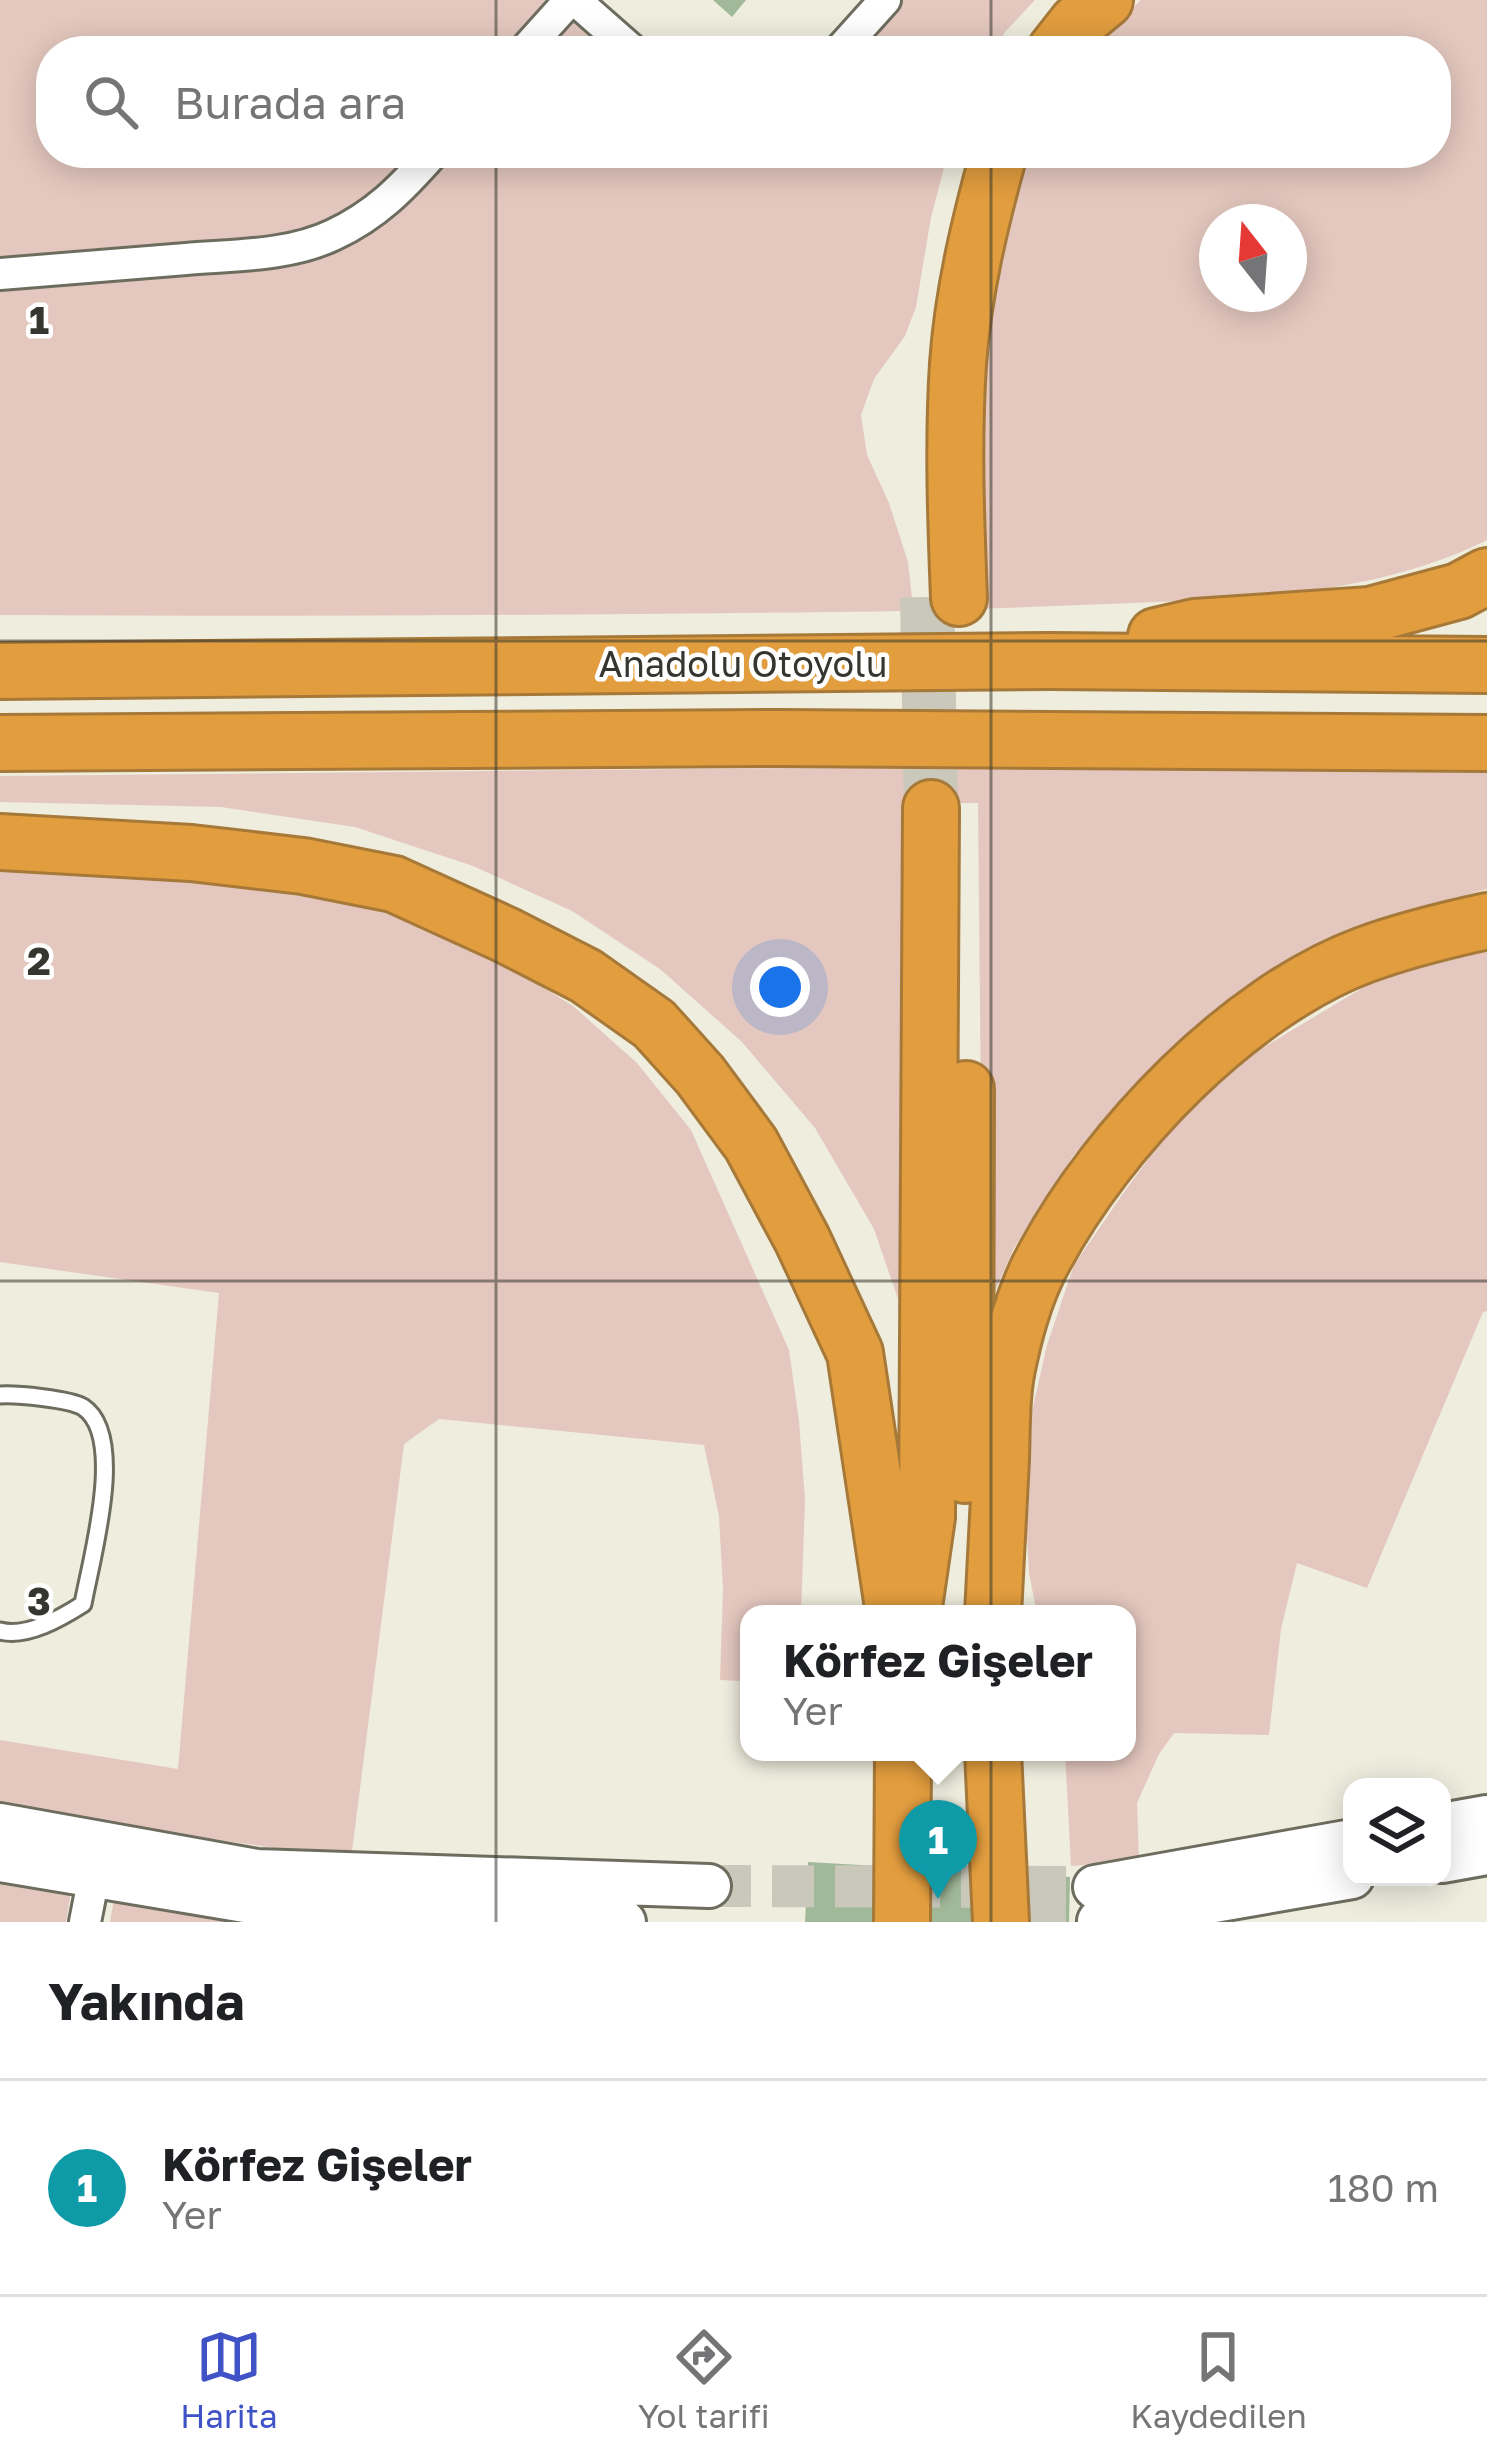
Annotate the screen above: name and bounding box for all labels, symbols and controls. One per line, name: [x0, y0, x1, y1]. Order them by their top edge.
search box: [36, 36, 1451, 168]
icon: search: [78, 69, 144, 135]
text: Burada ara: [174, 75, 406, 129]
north arrow: [1199, 204, 1307, 312]
text: 1: [29, 296, 49, 343]
street label: Anadolu Otoyolu: [599, 642, 887, 685]
text: 2: [27, 937, 51, 984]
your location: [750, 957, 810, 1017]
text: 3: [27, 1577, 51, 1624]
popup: [740, 1605, 1136, 1761]
text: Körfez Gişeler: [783, 1633, 1093, 1687]
text: Yer: [783, 1687, 843, 1734]
map controls: [1343, 1778, 1451, 1886]
button: layers: [1343, 1778, 1451, 1886]
pin: 1: [899, 1800, 977, 1899]
text: Yakında: [48, 1970, 245, 2031]
text: Körfez Gişeler: [162, 2137, 472, 2191]
text: 1: [77, 2164, 97, 2211]
text: 180 m: [1328, 2164, 1439, 2211]
text: Yer: [162, 2191, 222, 2238]
tab: Harita: [180, 2324, 278, 2435]
tab: Yol tarifi: [638, 2324, 770, 2435]
tab: Kaydedilen: [1130, 2324, 1307, 2435]

